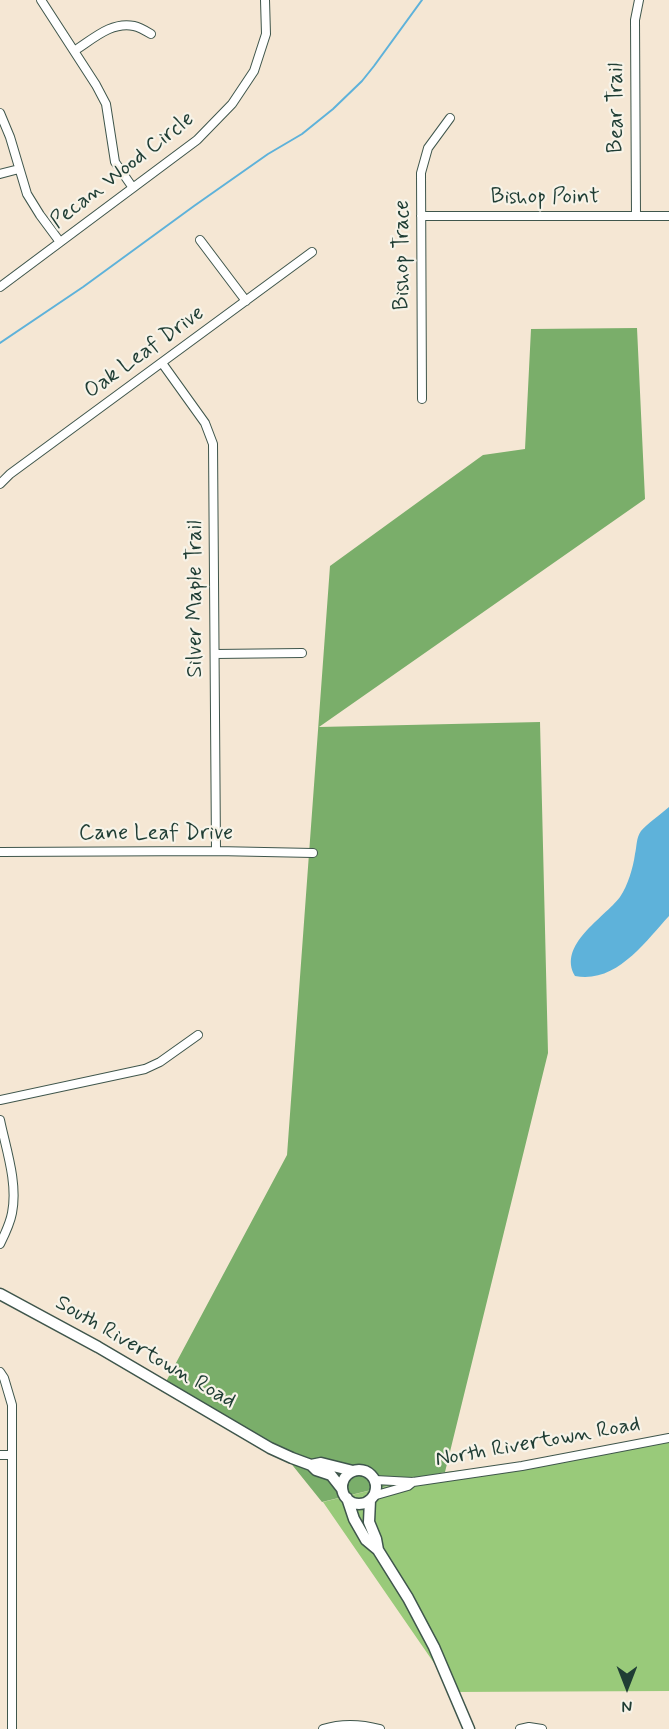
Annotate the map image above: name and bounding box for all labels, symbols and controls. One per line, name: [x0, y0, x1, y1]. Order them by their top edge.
street label: Bear Trail: [604, 63, 630, 153]
street label: Pecan Wood Circle: [46, 107, 200, 235]
street label: Bishop Point: [490, 185, 600, 211]
street label: Bishop Trace: [390, 200, 416, 310]
street label: Oak Leaf Drive: [80, 301, 210, 405]
street label: Silver Maple Trail: [183, 520, 209, 678]
street label: Cane Leaf Drive: [79, 821, 233, 847]
street label: South Rivertown Road: [50, 1290, 240, 1416]
street label: North Rivertown Road: [433, 1412, 643, 1474]
north arrow: [597, 1657, 657, 1717]
text: N: [622, 1695, 632, 1716]

